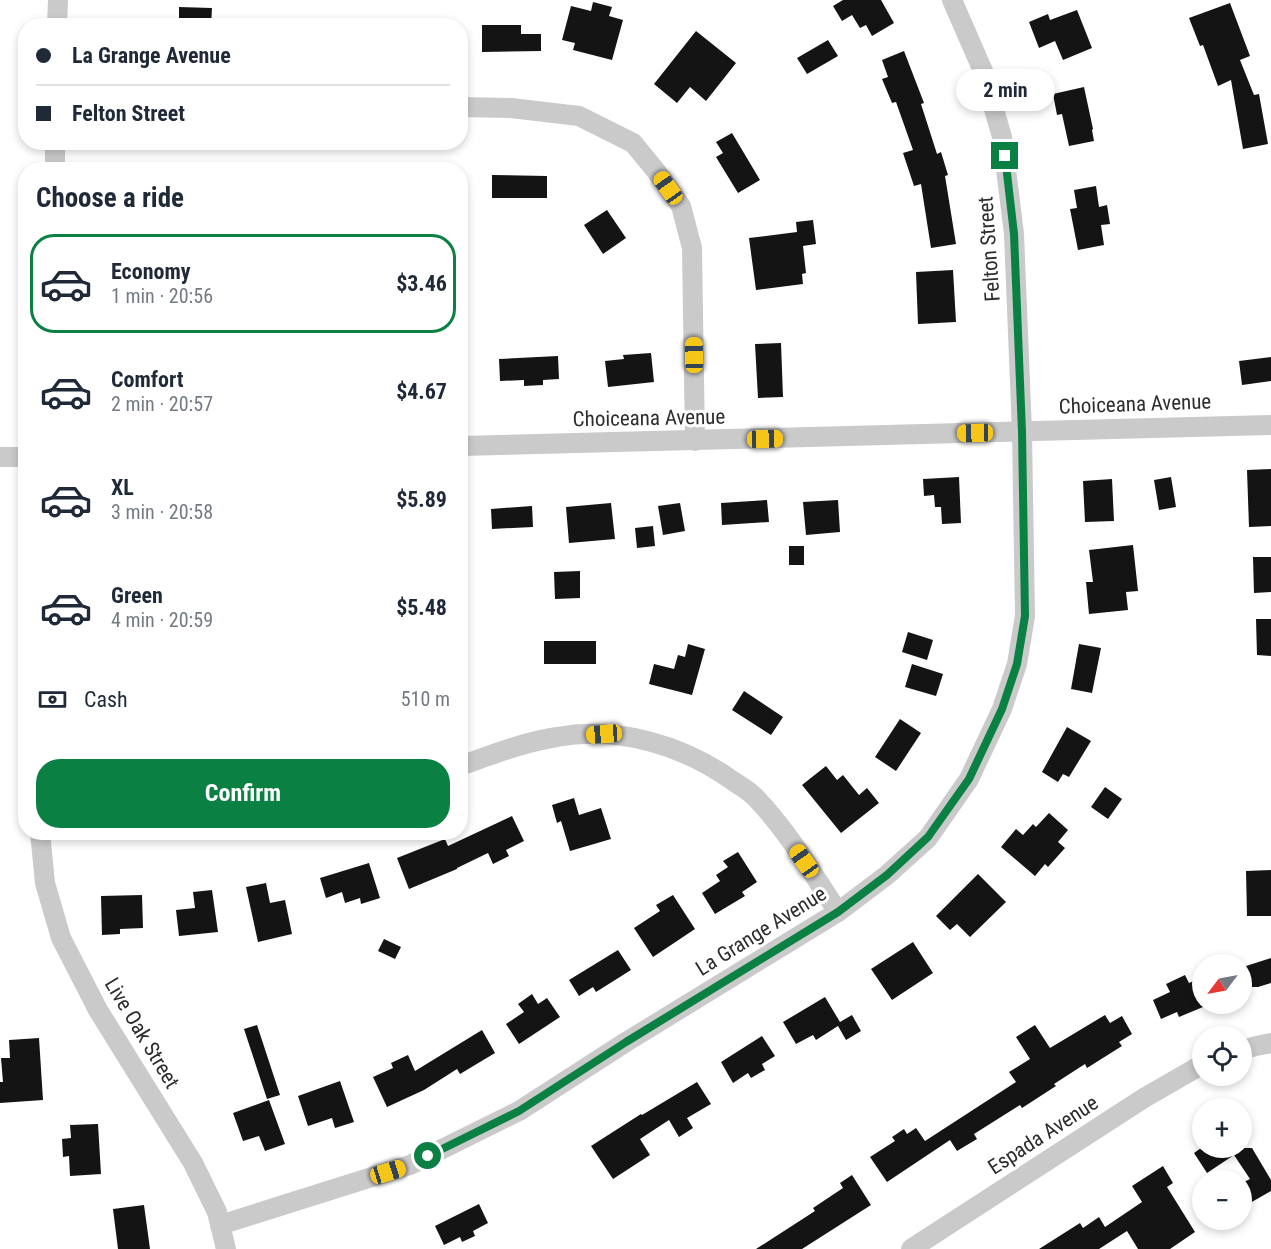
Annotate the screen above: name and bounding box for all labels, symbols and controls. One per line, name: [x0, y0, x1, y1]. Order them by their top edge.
text: La Grange Avenue: [72, 43, 231, 68]
callout: 2 min: [956, 69, 1054, 111]
text: 2 min: [983, 78, 1028, 102]
text: Felton Street: [72, 101, 185, 126]
route end: [991, 142, 1018, 169]
car: [650, 168, 686, 208]
text: Choose a ride: [36, 182, 184, 214]
street label: Felton Street: [973, 196, 1005, 302]
icon: car: [39, 257, 93, 311]
text: Economy: [111, 259, 191, 284]
text: $3.46: [396, 271, 447, 296]
text: 1 min · 20:56: [111, 284, 213, 308]
car: [685, 337, 703, 373]
icon: car: [39, 365, 93, 419]
text: Comfort: [111, 367, 184, 392]
text: $4.67: [396, 379, 447, 404]
street label: Choiceana Avenue: [1058, 389, 1212, 419]
text: 2 min · 20:57: [111, 392, 213, 416]
street label: Choiceana Avenue: [573, 405, 726, 431]
car: [957, 424, 993, 442]
car: [747, 430, 783, 448]
icon: car: [39, 473, 93, 527]
text: XL: [111, 475, 134, 500]
text: $5.89: [396, 487, 447, 512]
text: 3 min · 20:58: [111, 500, 213, 524]
icon: car: [39, 581, 93, 635]
text: Green: [111, 583, 163, 608]
text: $5.48: [396, 595, 447, 620]
text: 4 min · 20:59: [111, 608, 213, 632]
icon: cash: [36, 683, 69, 716]
text: Cash: [84, 687, 128, 712]
text: 510 m: [401, 687, 450, 711]
car: [585, 724, 623, 744]
button: Confirm: [36, 759, 450, 828]
car: [786, 841, 822, 881]
street label: La Grange Avenue: [691, 881, 831, 981]
north arrow: [1192, 954, 1252, 1014]
map controls: [1192, 954, 1252, 1230]
street label: Live Oak Street: [100, 973, 184, 1093]
button: locate: [1192, 1026, 1252, 1086]
street label: Espada Avenue: [984, 1090, 1103, 1179]
button: +: [1192, 1098, 1252, 1158]
route start: [414, 1142, 441, 1169]
car: [368, 1158, 408, 1186]
button: −: [1192, 1170, 1252, 1230]

